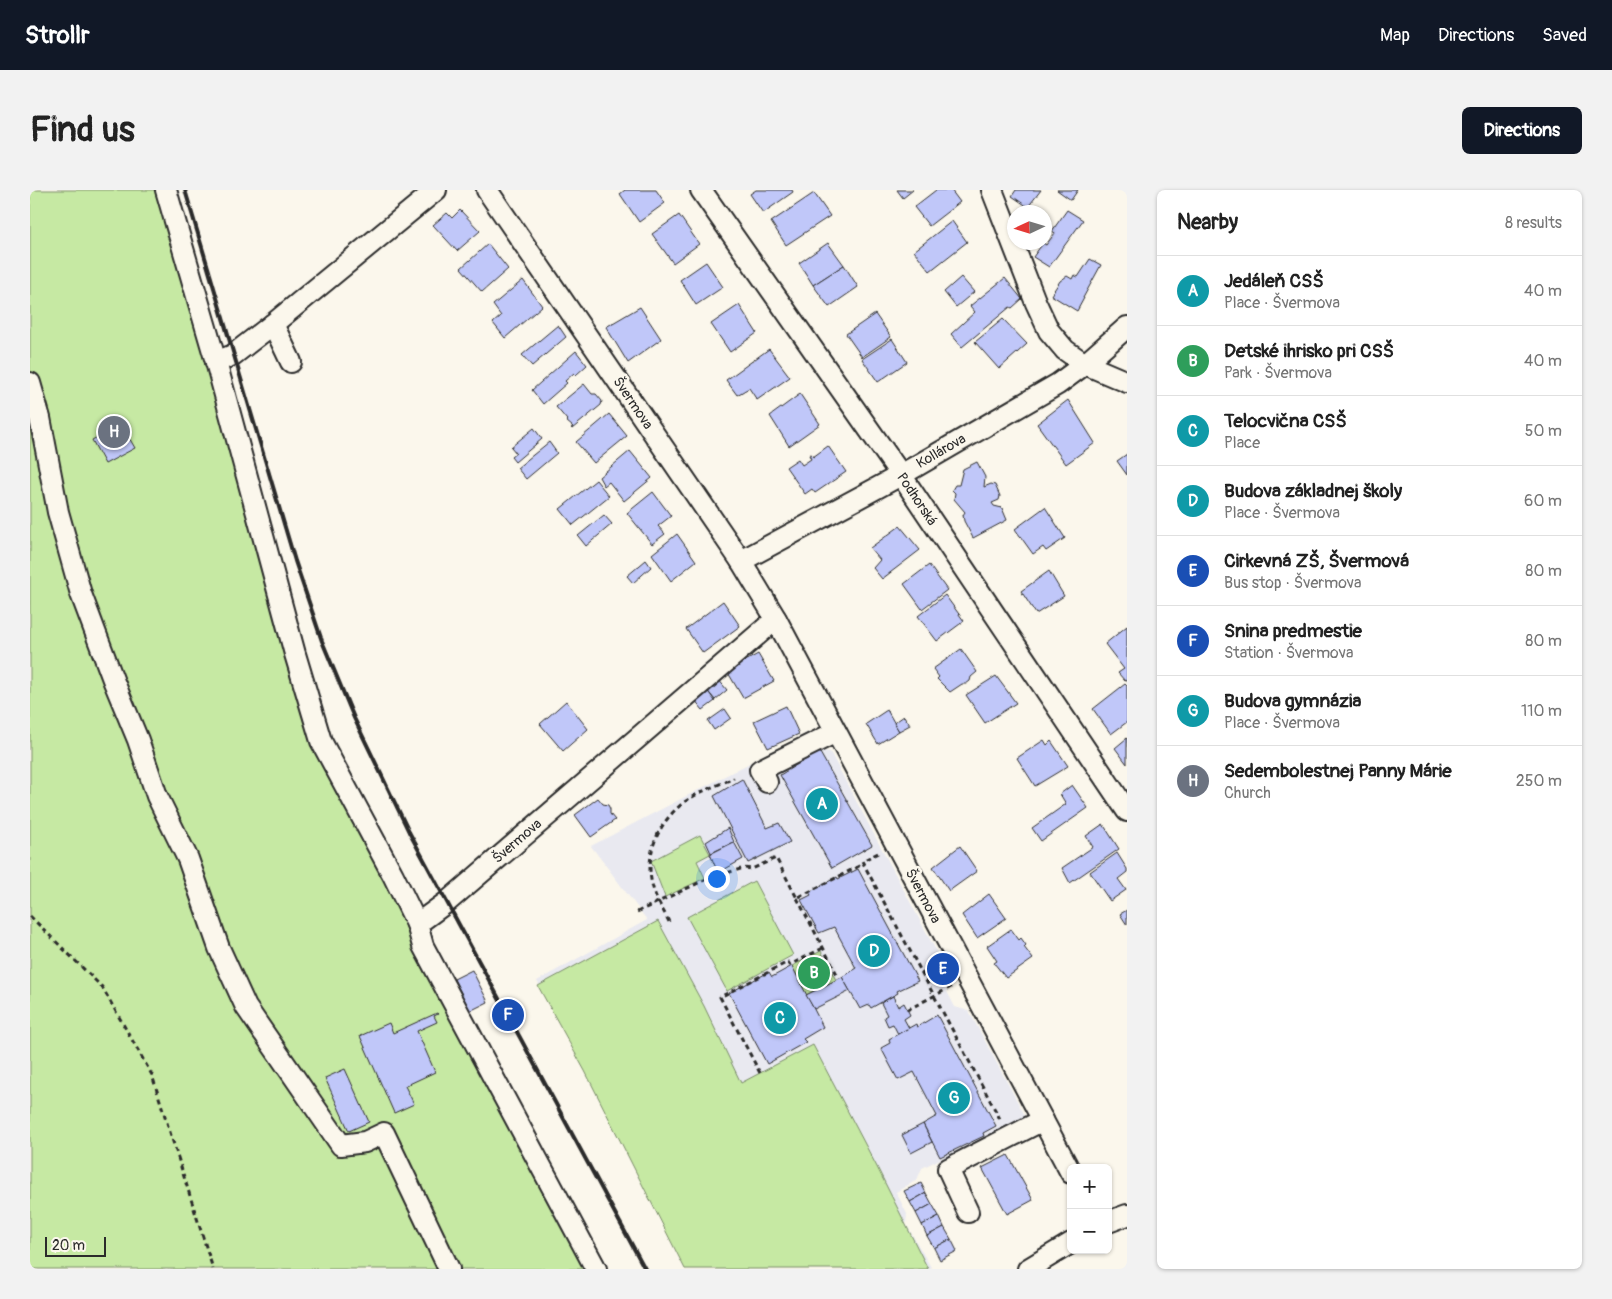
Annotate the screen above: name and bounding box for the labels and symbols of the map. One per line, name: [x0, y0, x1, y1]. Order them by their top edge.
north arrow: [1007, 205, 1052, 250]
street label: Švermova: [609, 373, 657, 432]
pin: H: [98, 413, 130, 451]
street label: Kollárova: [913, 430, 969, 472]
street label: Podhorská: [893, 469, 941, 529]
pin: A: [806, 785, 838, 823]
street label: Švermova: [488, 814, 545, 867]
street label: Švermova: [902, 865, 945, 926]
your location: [704, 866, 730, 892]
pin: D: [858, 932, 890, 970]
pin: E: [927, 950, 959, 988]
pin: B: [798, 954, 830, 992]
pin: F: [492, 996, 524, 1034]
pin: C: [764, 999, 796, 1037]
pin: G: [938, 1079, 970, 1117]
scale bar: [45, 1234, 106, 1257]

